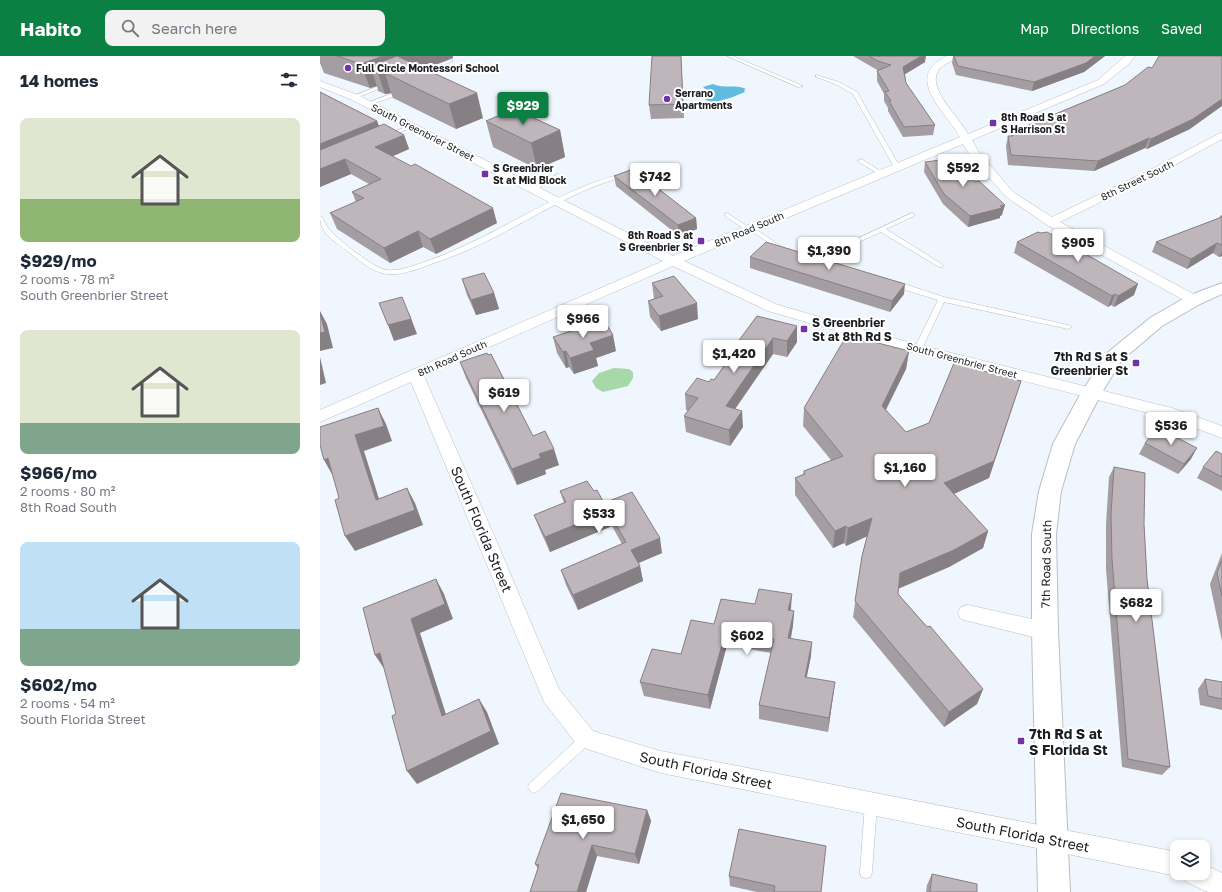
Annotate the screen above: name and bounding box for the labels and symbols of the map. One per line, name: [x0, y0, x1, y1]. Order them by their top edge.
place label: Full Circle Montessori School: [356, 62, 500, 74]
marker: Full Circle Montessori School: [343, 63, 353, 73]
place label: Serrano Apartments: [675, 87, 733, 111]
pin: $929: [499, 92, 547, 126]
marker: Serrano Apartments: [662, 94, 672, 104]
street label: South Greenbrier Street: [369, 101, 477, 163]
place label: 8th Road S at S Harrison St: [1001, 111, 1066, 135]
marker: 8th Road S at S Harrison St: [988, 118, 998, 128]
pin: $592: [939, 154, 987, 188]
street label: 8th Street South: [1099, 157, 1175, 203]
place label: S Greenbrier St at Mid Block: [493, 162, 567, 186]
pin: $742: [631, 163, 679, 197]
marker: S Greenbrier St at Mid Block: [480, 169, 490, 179]
street label: 8th Road South: [712, 209, 786, 249]
place label: 8th Road S at S Greenbrier St: [619, 229, 693, 253]
pin: $905: [1054, 229, 1102, 263]
marker: 8th Road S at S Greenbrier St: [696, 236, 706, 246]
pin: $1,390: [796, 237, 862, 271]
pin: $966: [559, 305, 607, 339]
place label: S Greenbrier St at 8th Rd S: [812, 315, 892, 344]
marker: S Greenbrier St at 8th Rd S: [799, 324, 809, 334]
street label: 8th Road South: [416, 337, 488, 379]
street label: South Greenbrier Street: [905, 339, 1019, 381]
pin: $1,420: [701, 340, 767, 374]
place label: 7th Rd S at S Greenbrier St: [1050, 349, 1128, 378]
marker: 7th Rd S at S Greenbrier St: [1131, 358, 1141, 368]
pin: $619: [480, 379, 528, 413]
pin: $536: [1147, 412, 1195, 446]
pin: $1,160: [872, 454, 938, 488]
street label: South Florida Street: [448, 463, 516, 595]
pin: $533: [575, 500, 623, 534]
street label: 7th Road South: [1038, 520, 1054, 608]
pin: $682: [1112, 589, 1160, 623]
pin: $602: [723, 622, 771, 656]
place label: 7th Rd S at S Florida St: [1029, 725, 1108, 758]
marker: 7th Rd S at S Florida St: [1016, 736, 1026, 746]
street label: South Florida Street: [638, 748, 774, 792]
pin: $1,650: [550, 806, 616, 840]
street label: South Florida Street: [955, 813, 1091, 855]

